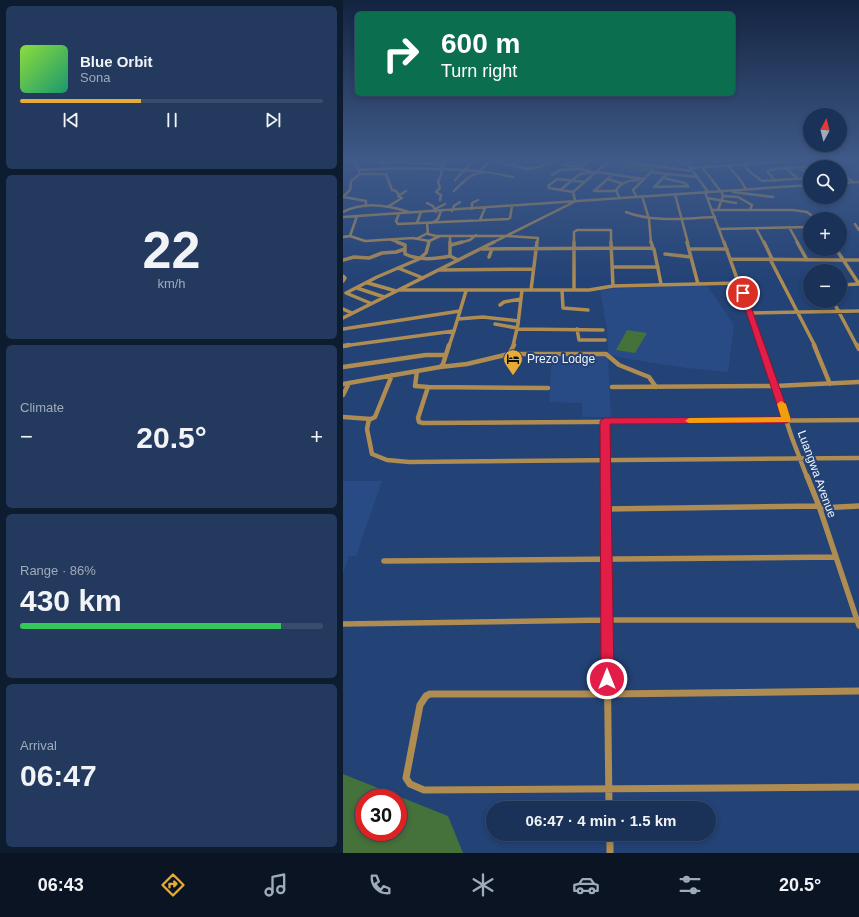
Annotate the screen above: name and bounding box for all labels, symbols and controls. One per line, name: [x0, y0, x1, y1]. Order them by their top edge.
icon: right: [375, 28, 427, 80]
text: 600 m: [441, 28, 520, 59]
text: Blue Orbit: [80, 53, 153, 70]
text: Turn right: [441, 61, 517, 81]
text: Sona: [80, 70, 110, 85]
north arrow: [803, 108, 847, 152]
map controls: [803, 108, 847, 308]
icon: previous: [60, 109, 82, 131]
icon: pause: [161, 109, 183, 131]
icon: next: [262, 109, 284, 131]
button: search: [803, 160, 847, 204]
button: +: [803, 212, 847, 256]
text: 22: [143, 221, 200, 279]
button: −: [803, 264, 847, 308]
text: km/h: [157, 276, 186, 291]
pin: [726, 276, 760, 310]
icon: arrive: [732, 282, 754, 304]
hotel icon: Prezo Lodge: [502, 348, 524, 376]
place label: Prezo Lodge: [527, 352, 595, 366]
text: Climate: [20, 400, 64, 415]
text: 20.5°: [136, 421, 207, 454]
text: −: [20, 424, 33, 449]
text: +: [310, 424, 323, 449]
street label: Luangwa Avenue: [795, 428, 839, 520]
text: Range · 86%: [20, 563, 96, 578]
text: 430 km: [20, 584, 122, 617]
position arrow: [586, 658, 628, 700]
text: Arrival: [20, 738, 57, 753]
text: 06:47: [20, 759, 97, 792]
speed limit sign: 30: [355, 789, 407, 841]
text: 06:47 · 4 min · 1.5 km: [526, 812, 676, 829]
icon: directions: [159, 871, 187, 899]
icon: music: [262, 871, 290, 899]
icon: phone: [366, 871, 394, 899]
icon: climate: [469, 871, 497, 899]
icon: car: [572, 871, 600, 899]
icon: filters: [676, 871, 704, 899]
text: 06:43: [38, 875, 84, 895]
text: 20.5°: [779, 875, 821, 895]

